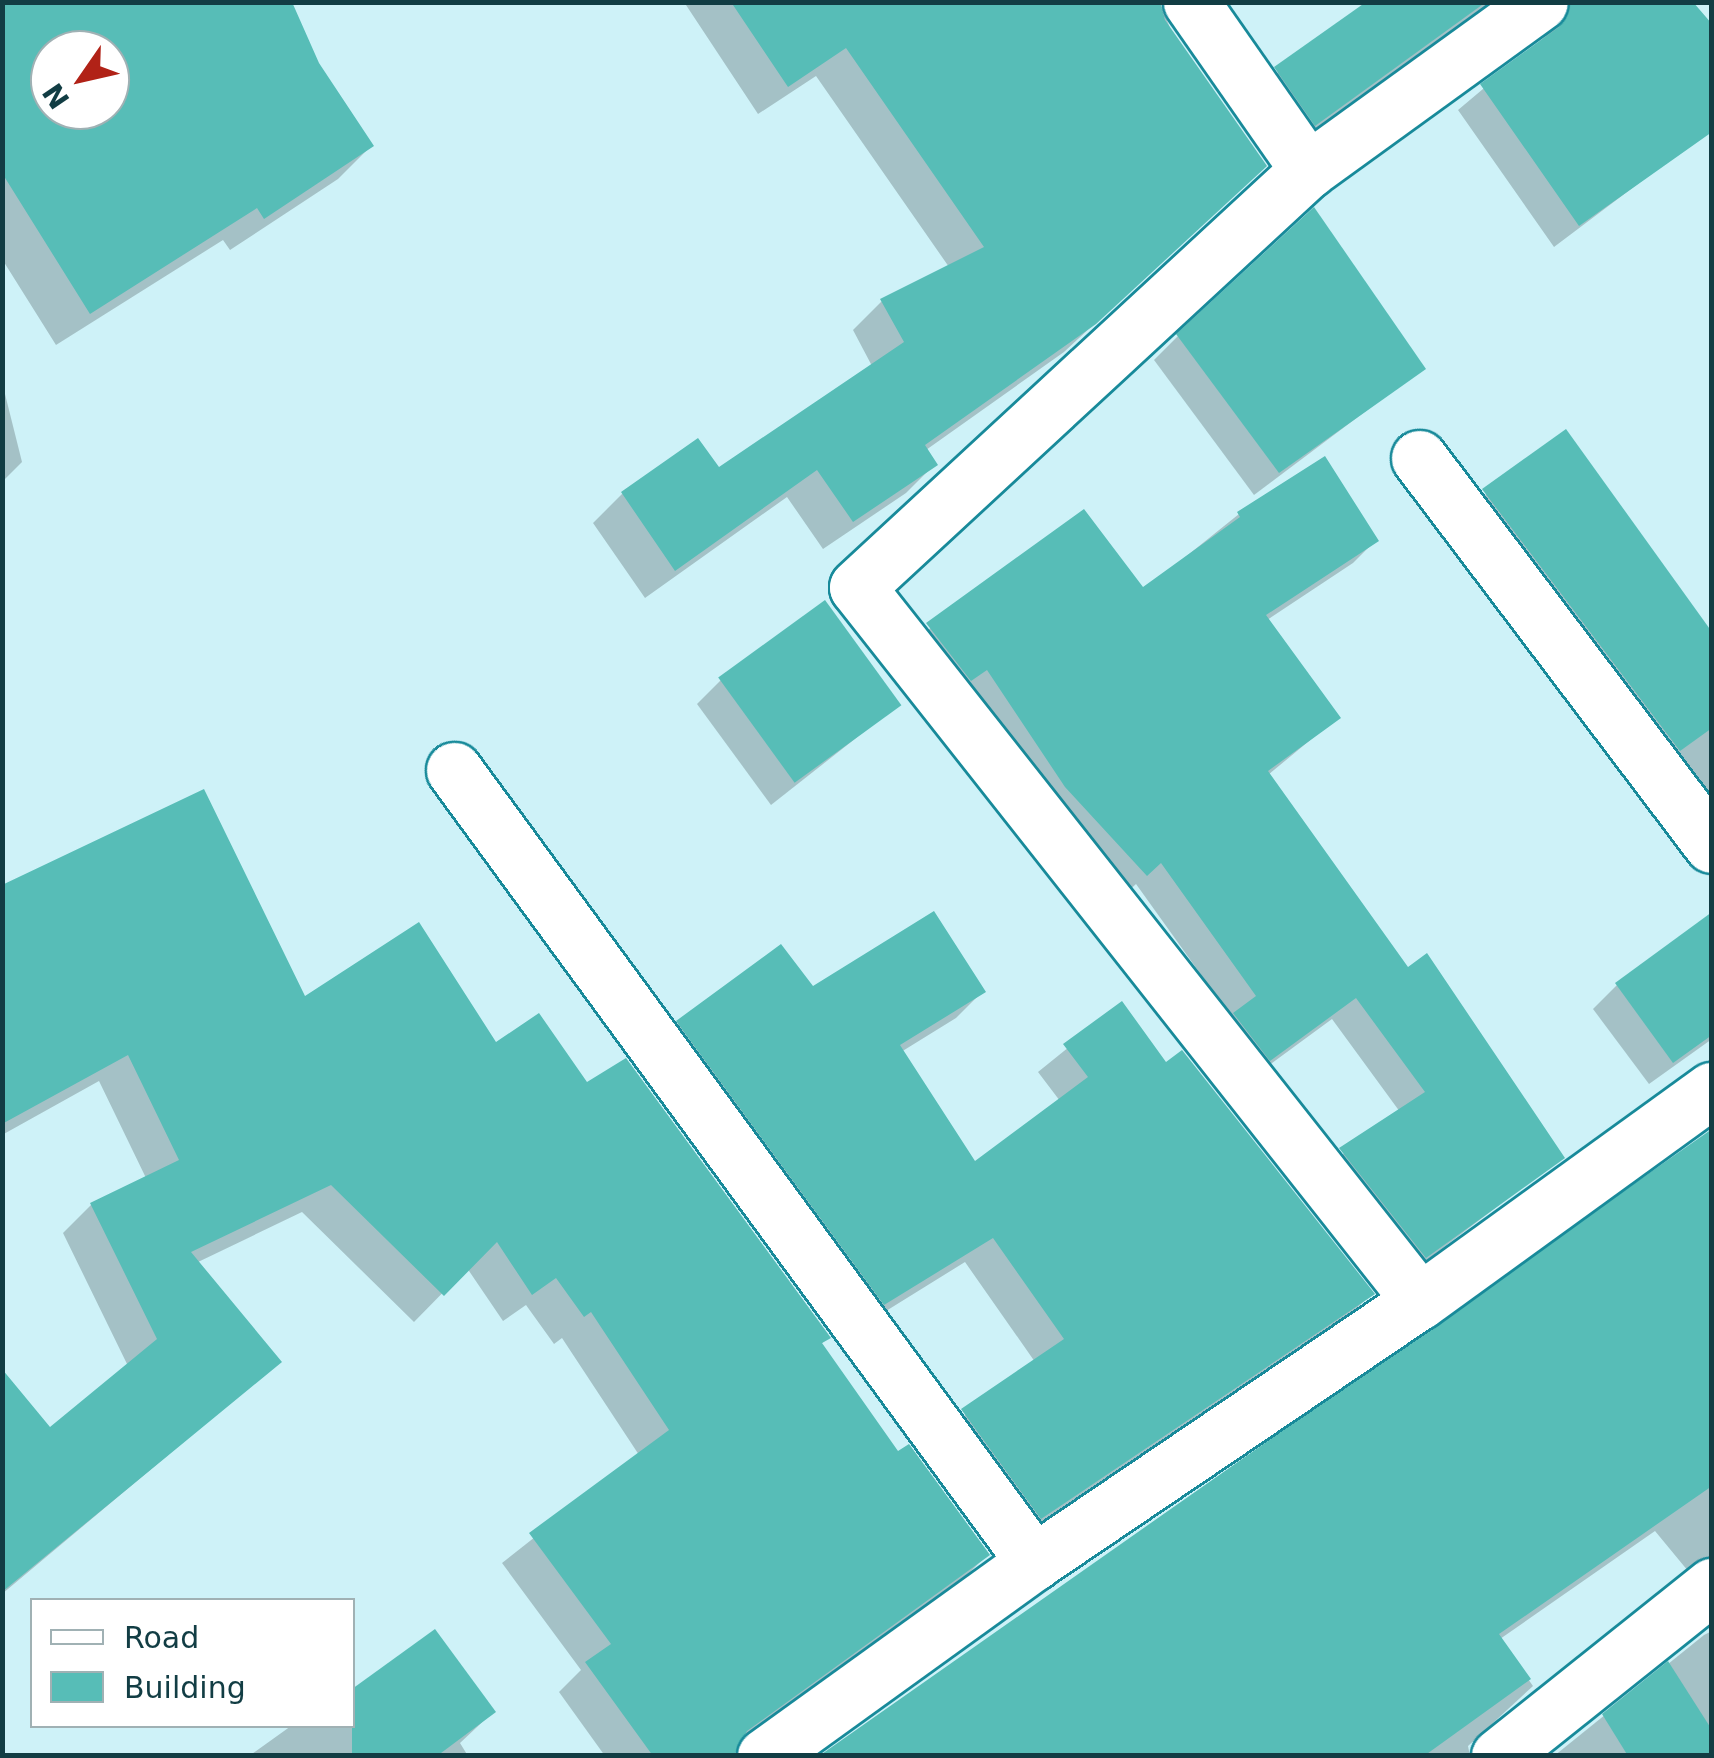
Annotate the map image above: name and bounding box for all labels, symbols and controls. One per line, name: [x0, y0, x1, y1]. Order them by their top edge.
north arrow: [30, 30, 130, 130]
text: N: [36, 77, 77, 115]
legend: [30, 1598, 355, 1728]
text: Road: [124, 1620, 199, 1655]
text: Building: [124, 1670, 246, 1705]

